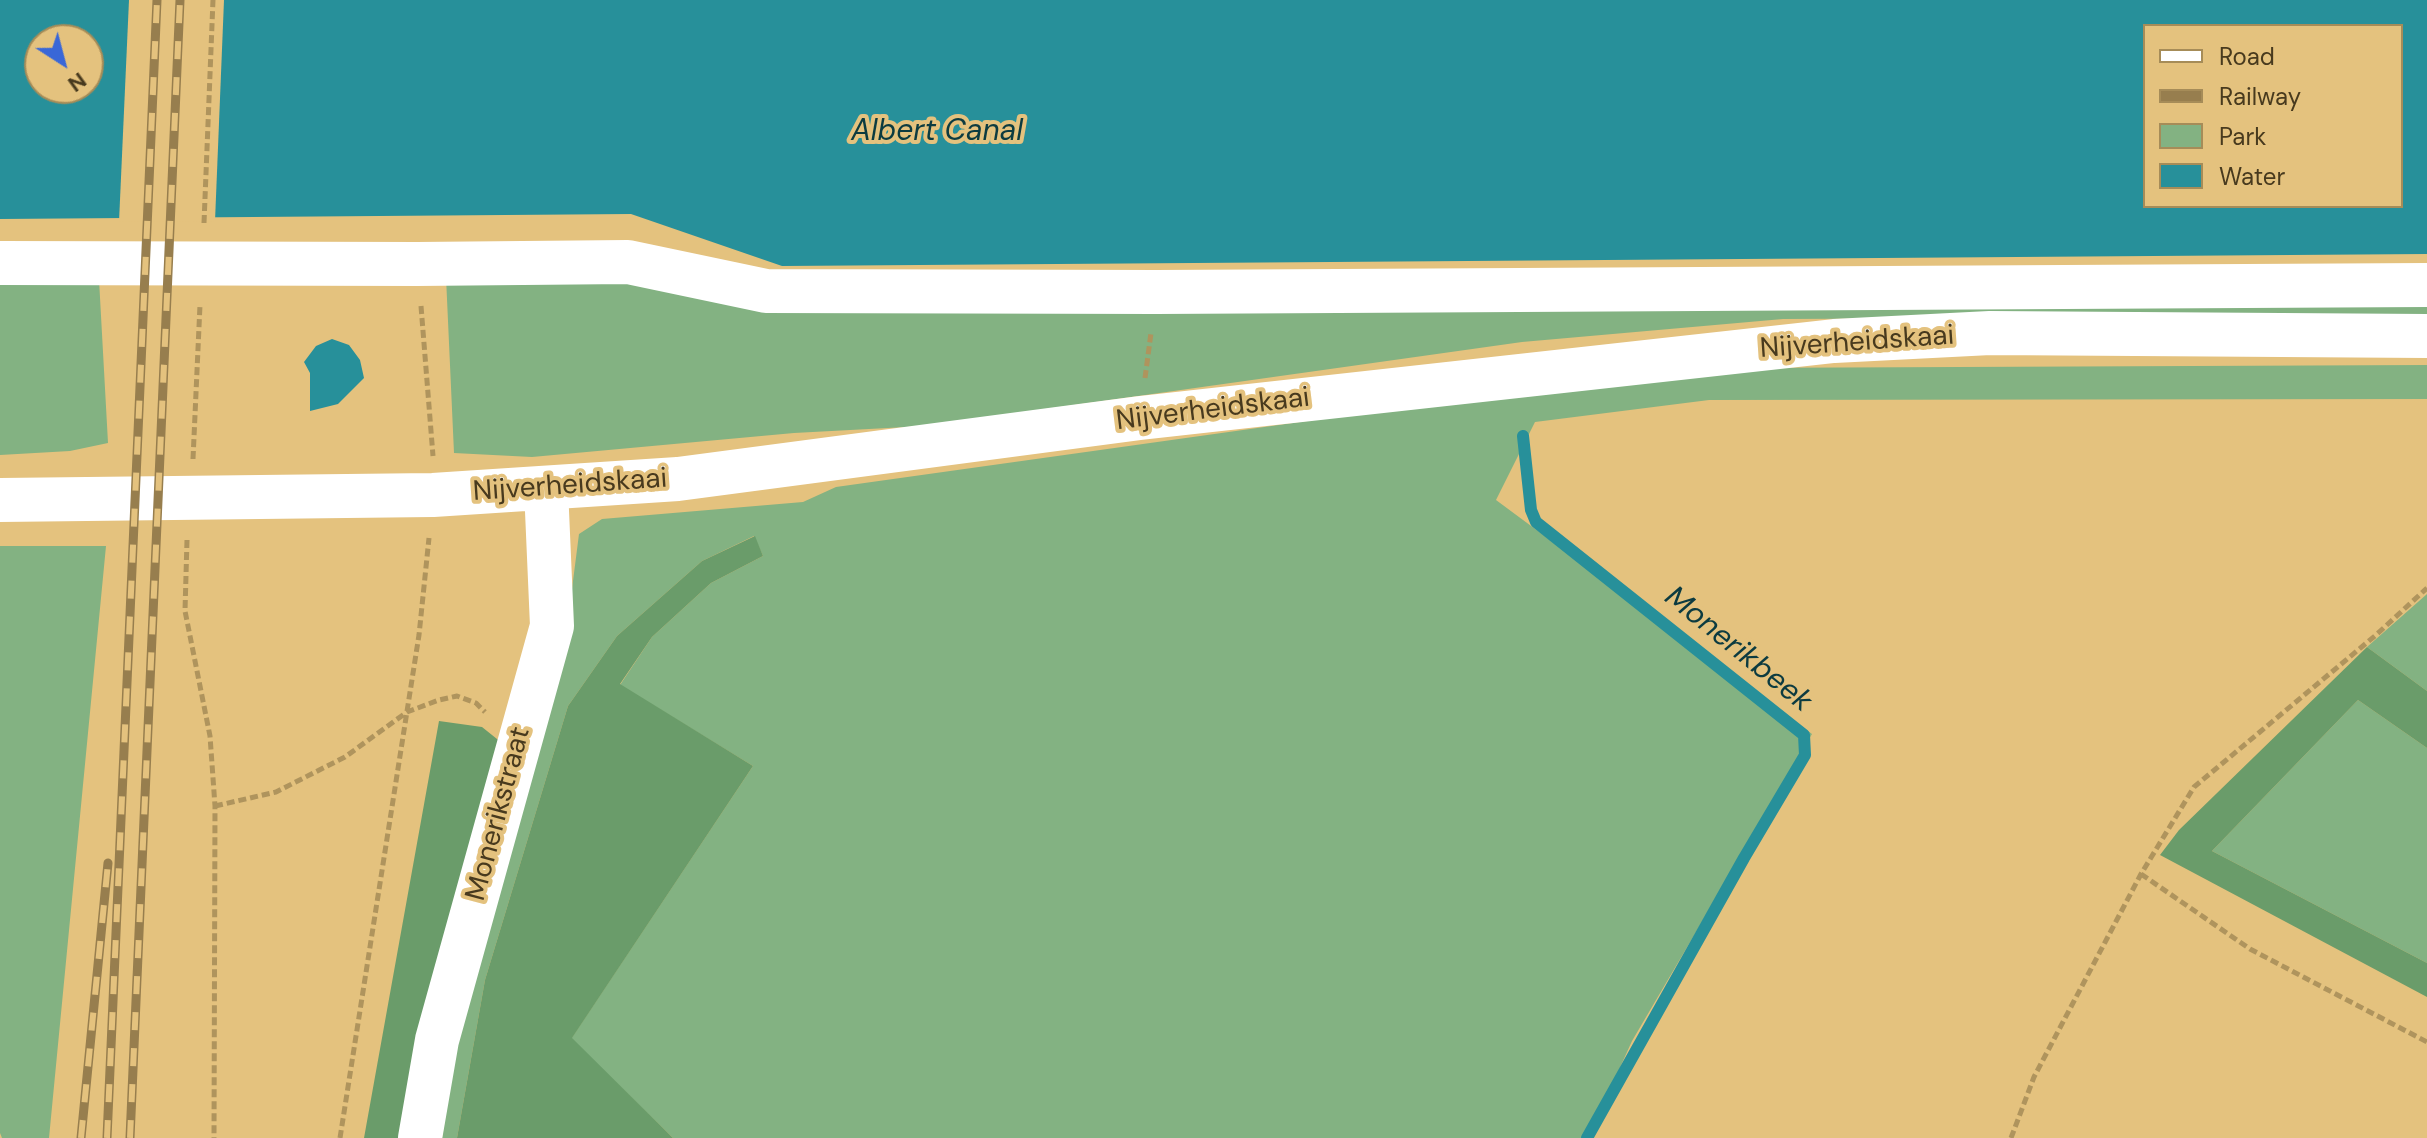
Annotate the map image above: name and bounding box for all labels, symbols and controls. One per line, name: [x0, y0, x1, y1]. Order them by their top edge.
north arrow: [24, 24, 104, 104]
legend: [2143, 24, 2403, 208]
text: Road: [2219, 41, 2275, 72]
text: N: [62, 66, 92, 99]
text: Railway: [2219, 81, 2301, 112]
water label: Albert Canal: [851, 114, 1023, 150]
text: Park: [2219, 121, 2266, 152]
text: Water: [2219, 161, 2285, 192]
street label: Nijverheidskaai: [1759, 319, 1955, 367]
street label: Nijverheidskaai: [1114, 381, 1312, 439]
street label: Nijverheidskaai: [472, 462, 668, 510]
water label: Monerikbeek: [1657, 580, 1819, 720]
street label: Monerikstraat: [460, 724, 538, 904]

